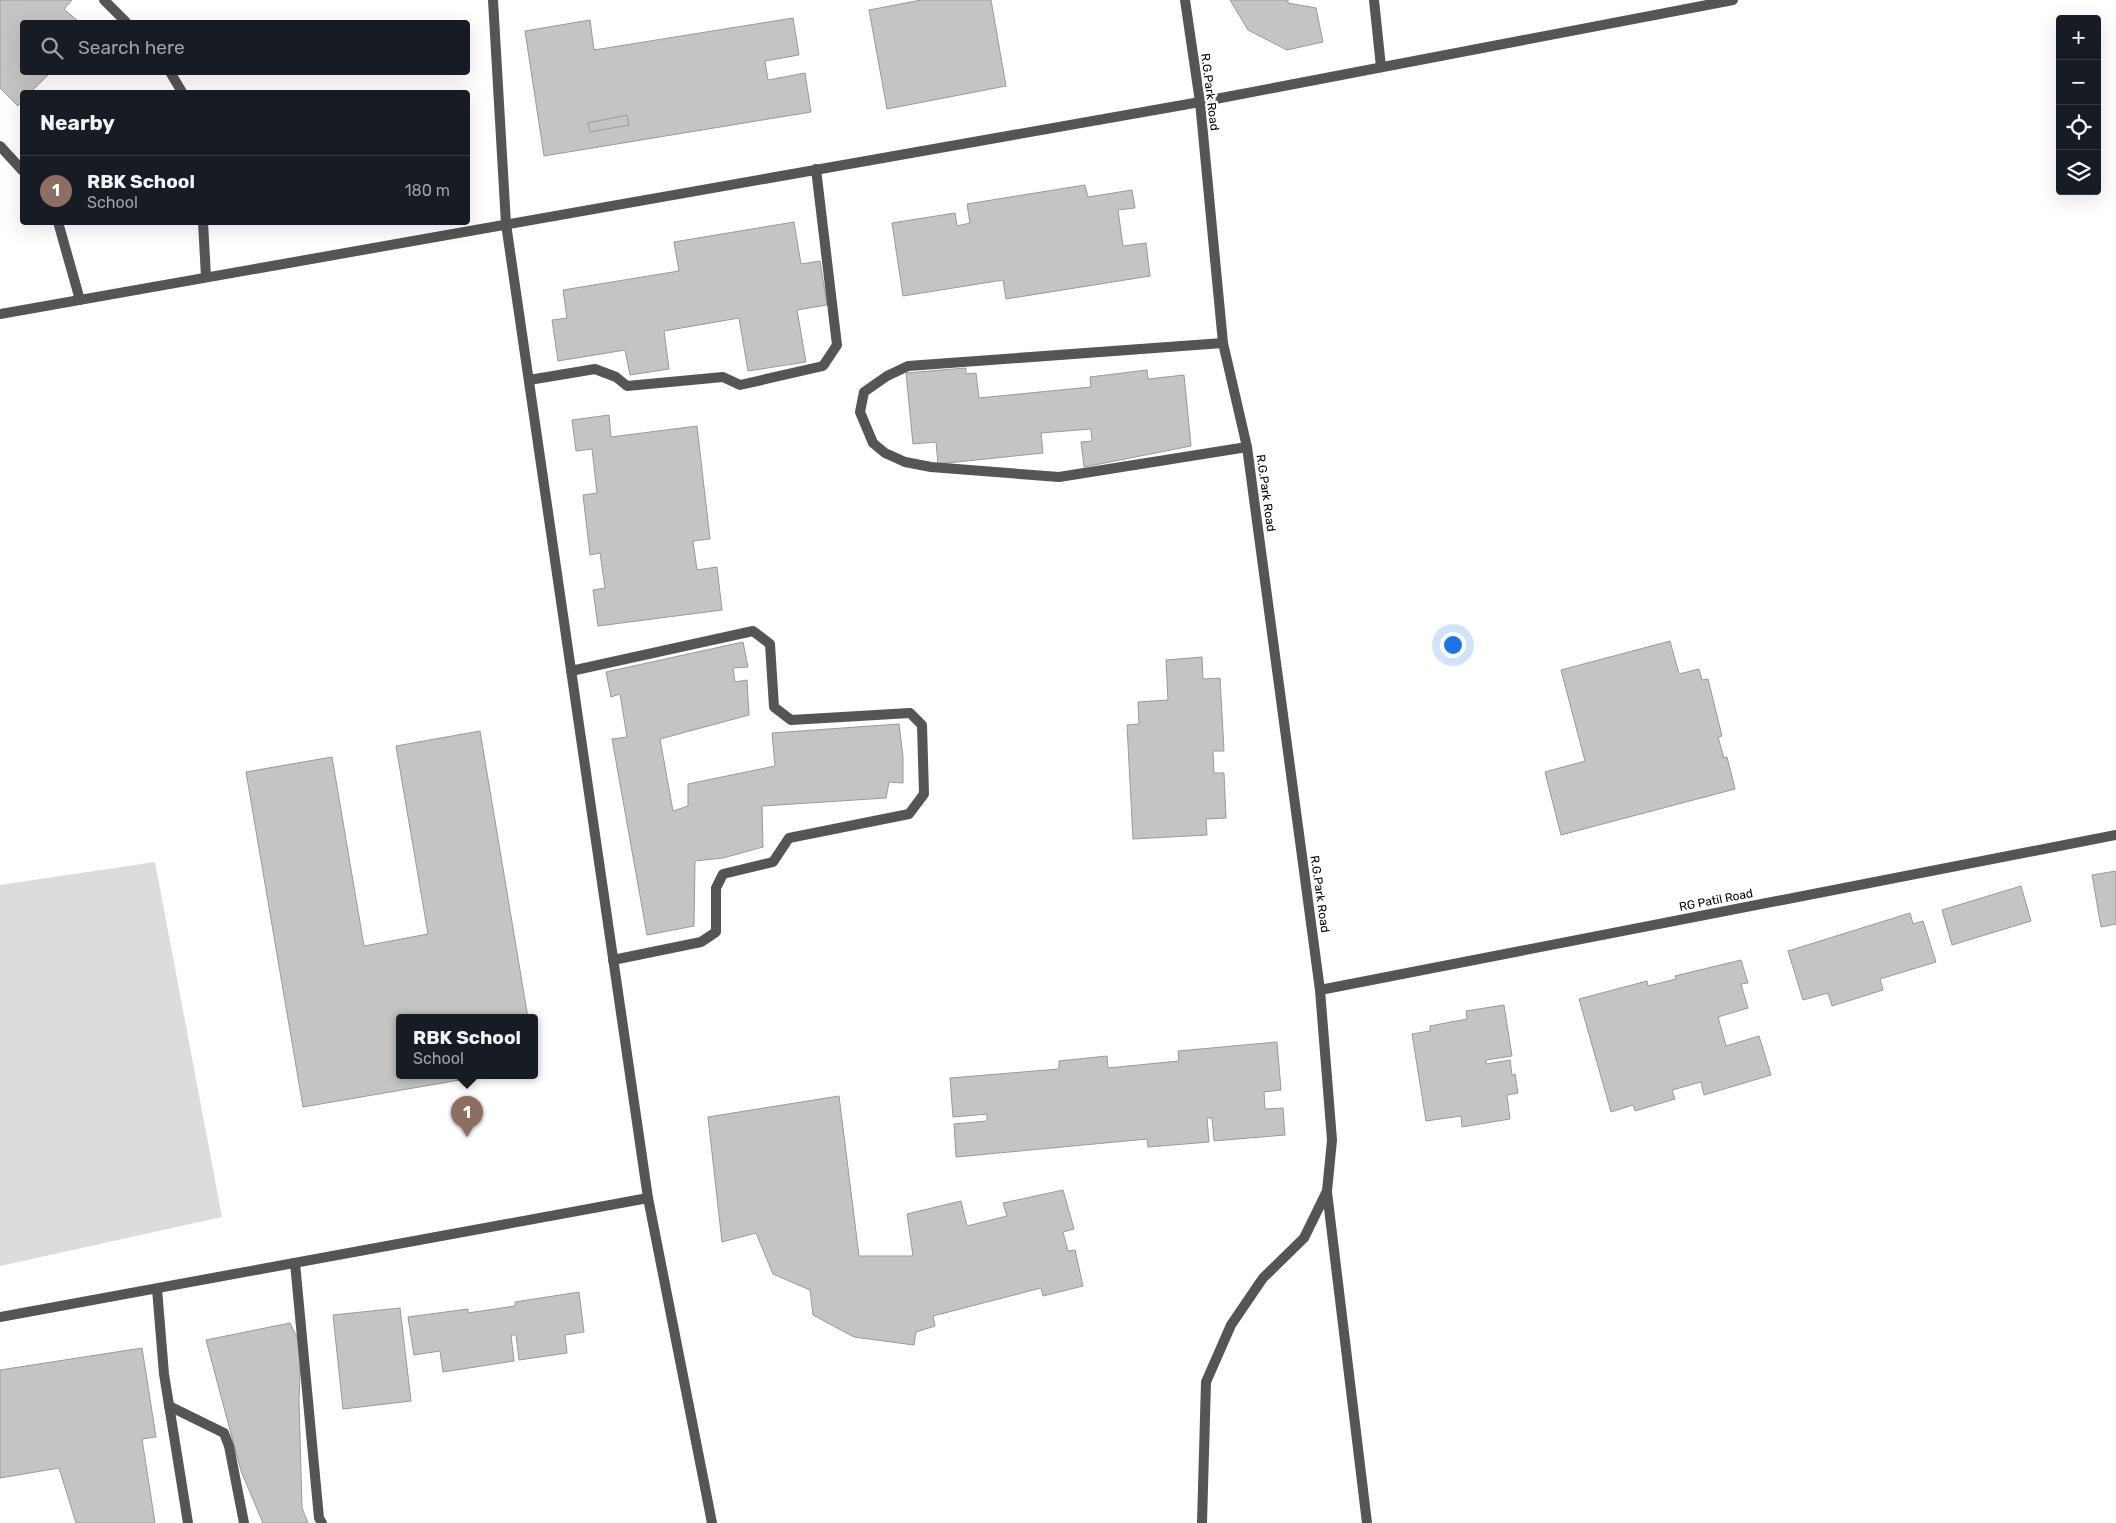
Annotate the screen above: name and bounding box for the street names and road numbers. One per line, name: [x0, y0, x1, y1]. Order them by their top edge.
street label: R.G.Park Road: [1198, 53, 1222, 131]
street label: R.G.Park Road: [1254, 453, 1278, 533]
street label: R.G.Park Road: [1308, 854, 1332, 934]
street label: RG Patil Road: [1678, 886, 1754, 914]

